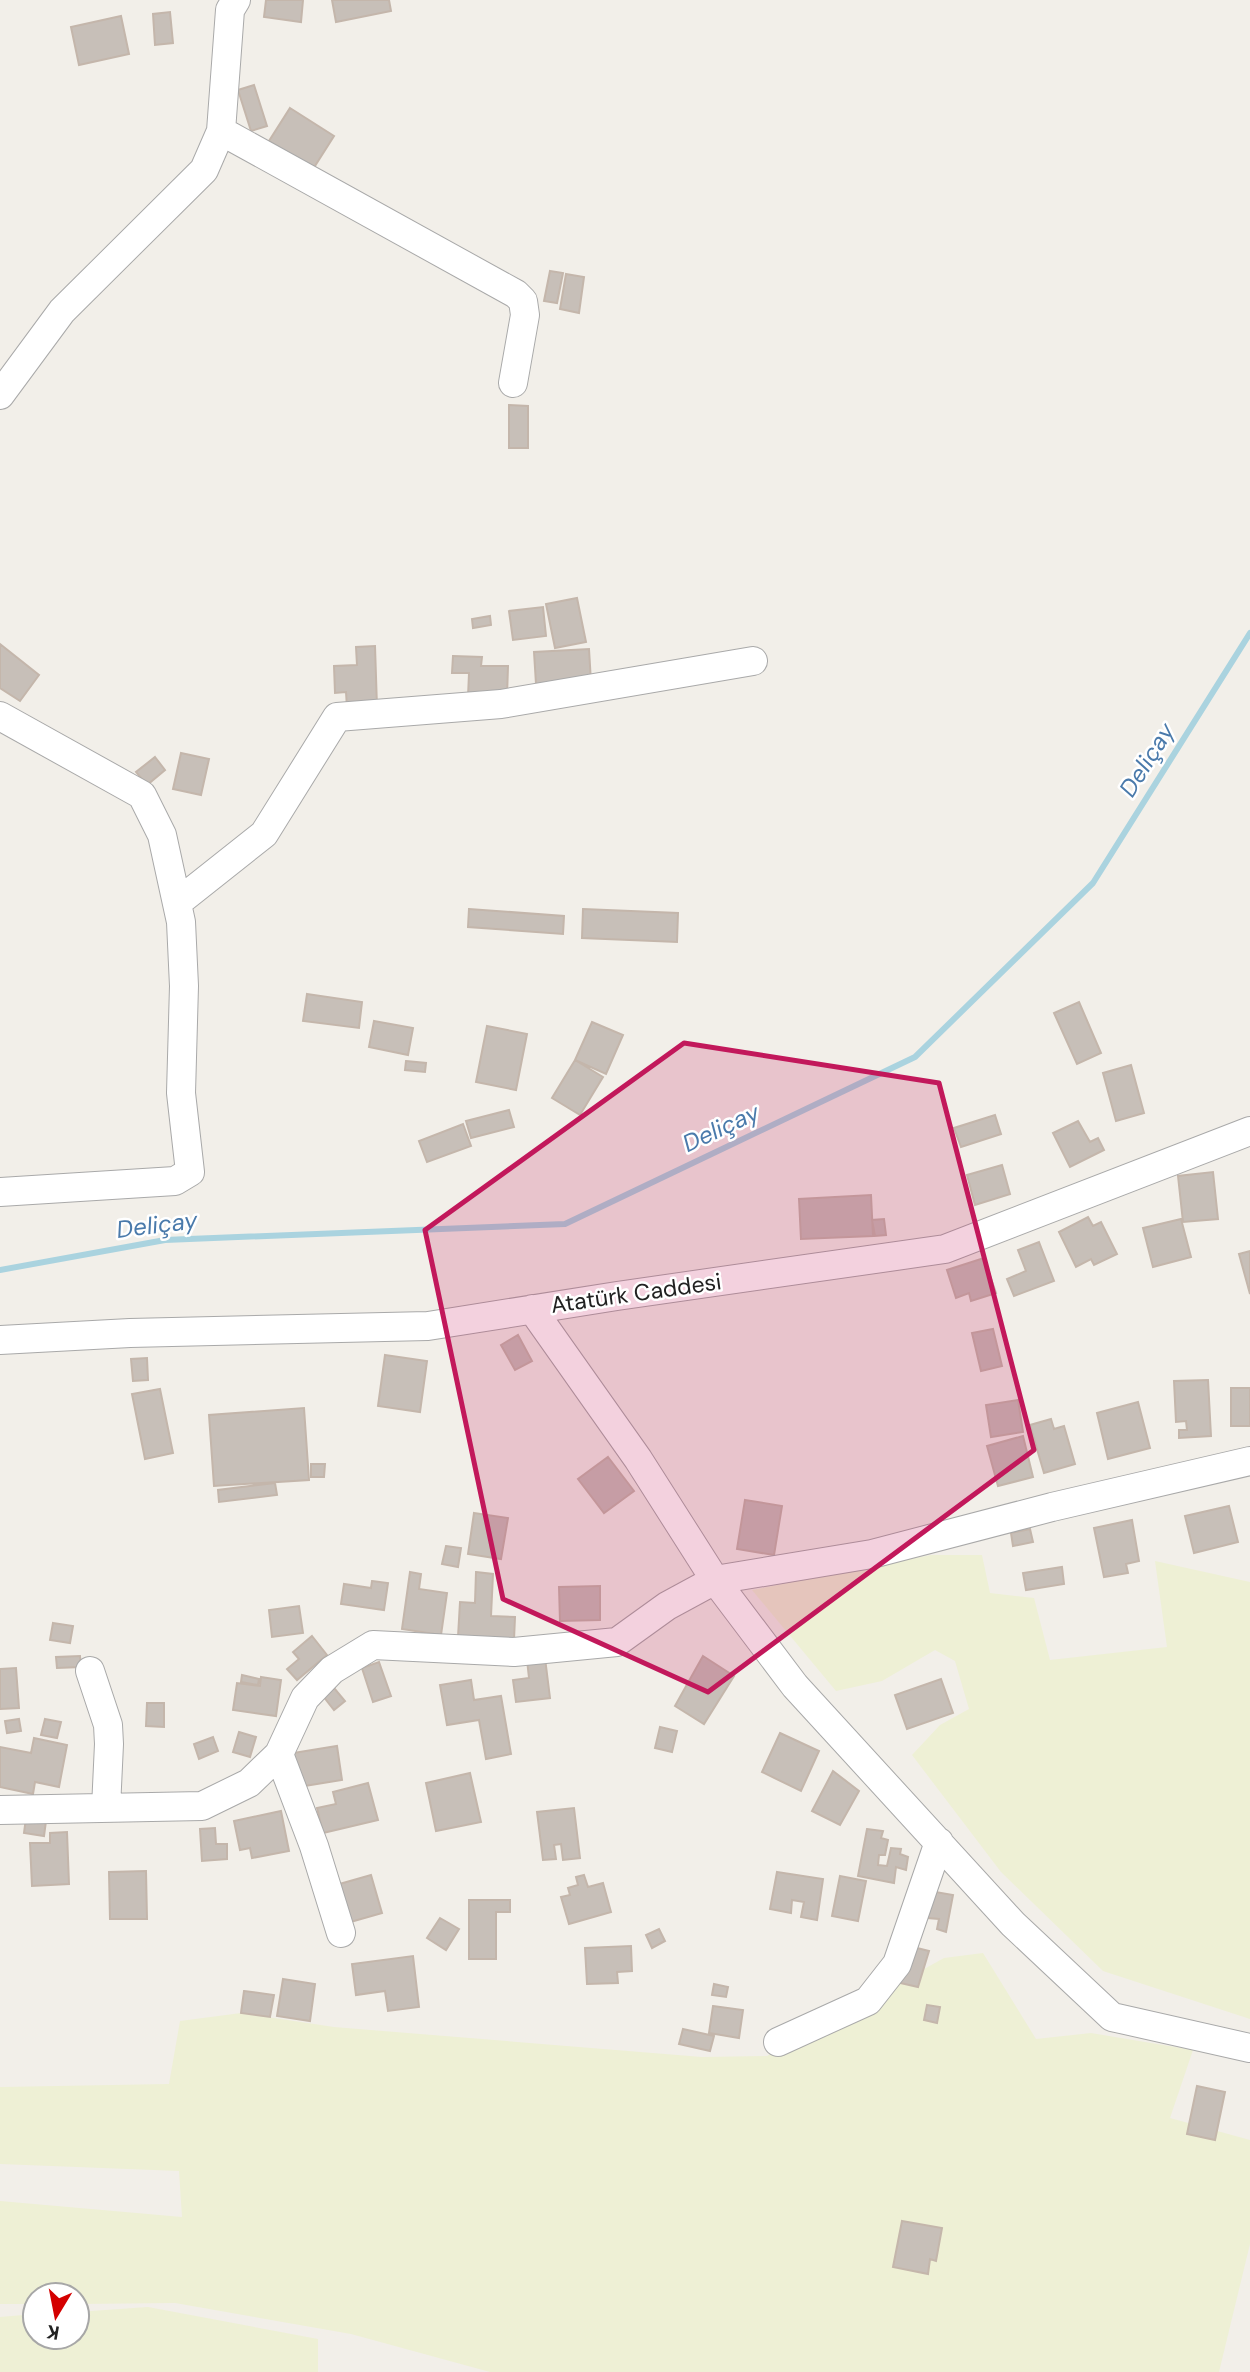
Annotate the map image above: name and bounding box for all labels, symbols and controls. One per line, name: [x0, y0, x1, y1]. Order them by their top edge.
water label: Deliçay: [1112, 716, 1182, 802]
water label: Deliçay: [677, 1096, 765, 1159]
water label: Deliçay: [115, 1204, 200, 1245]
street label: Atatürk Caddesi: [549, 1266, 723, 1320]
north arrow: [21, 2281, 91, 2351]
text: K: [45, 2319, 61, 2346]

